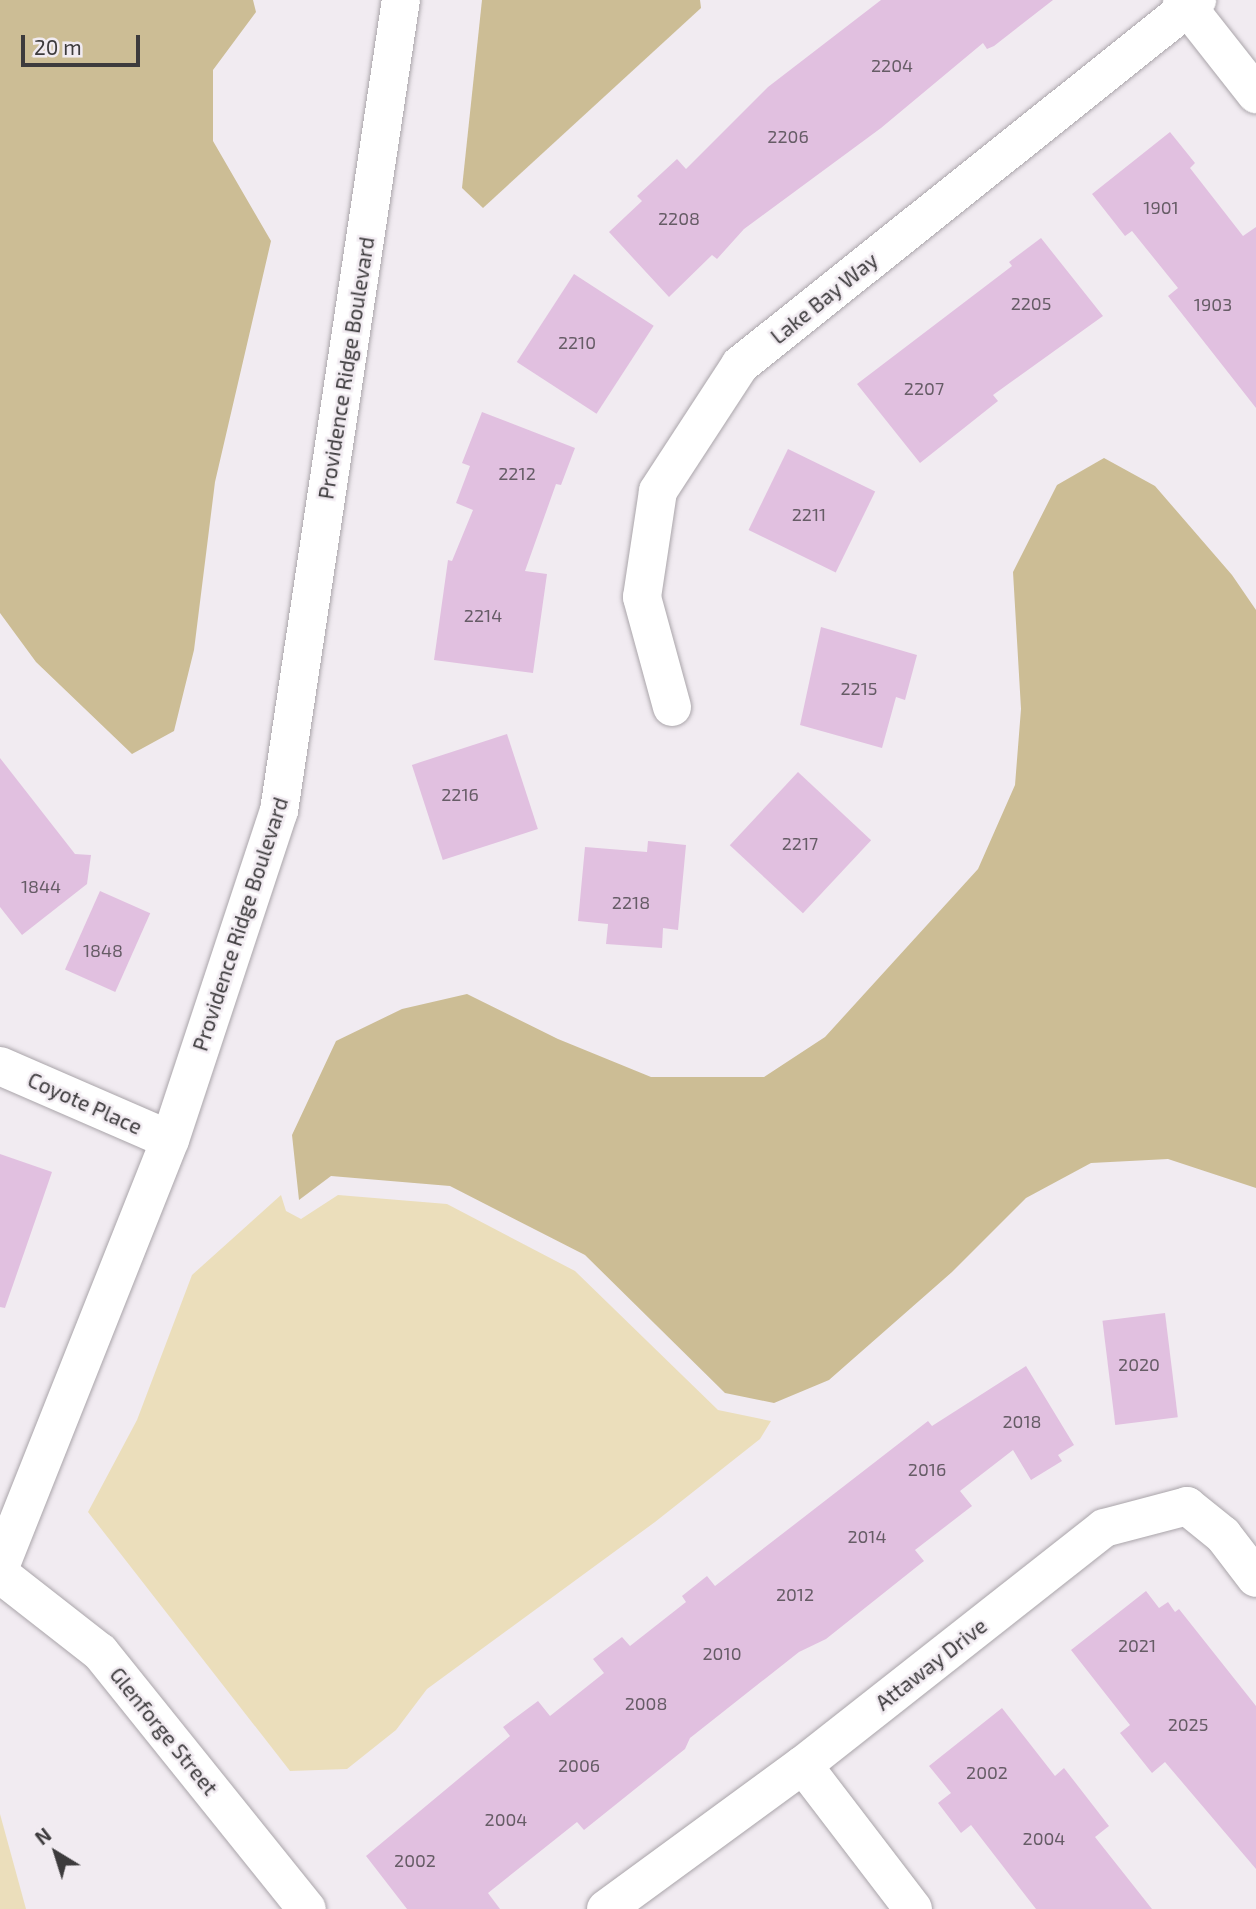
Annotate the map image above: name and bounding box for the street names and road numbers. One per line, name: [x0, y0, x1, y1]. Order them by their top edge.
street label: Providence Ridge Boulevard: [313, 235, 379, 501]
street label: Lake Bay Way: [765, 247, 883, 349]
street label: Providence Ridge Boulevard: [187, 794, 293, 1054]
street label: Coyote Place: [24, 1067, 146, 1139]
street label: Attaway Drive: [870, 1613, 992, 1715]
street label: Glenforge Street: [105, 1662, 223, 1800]

